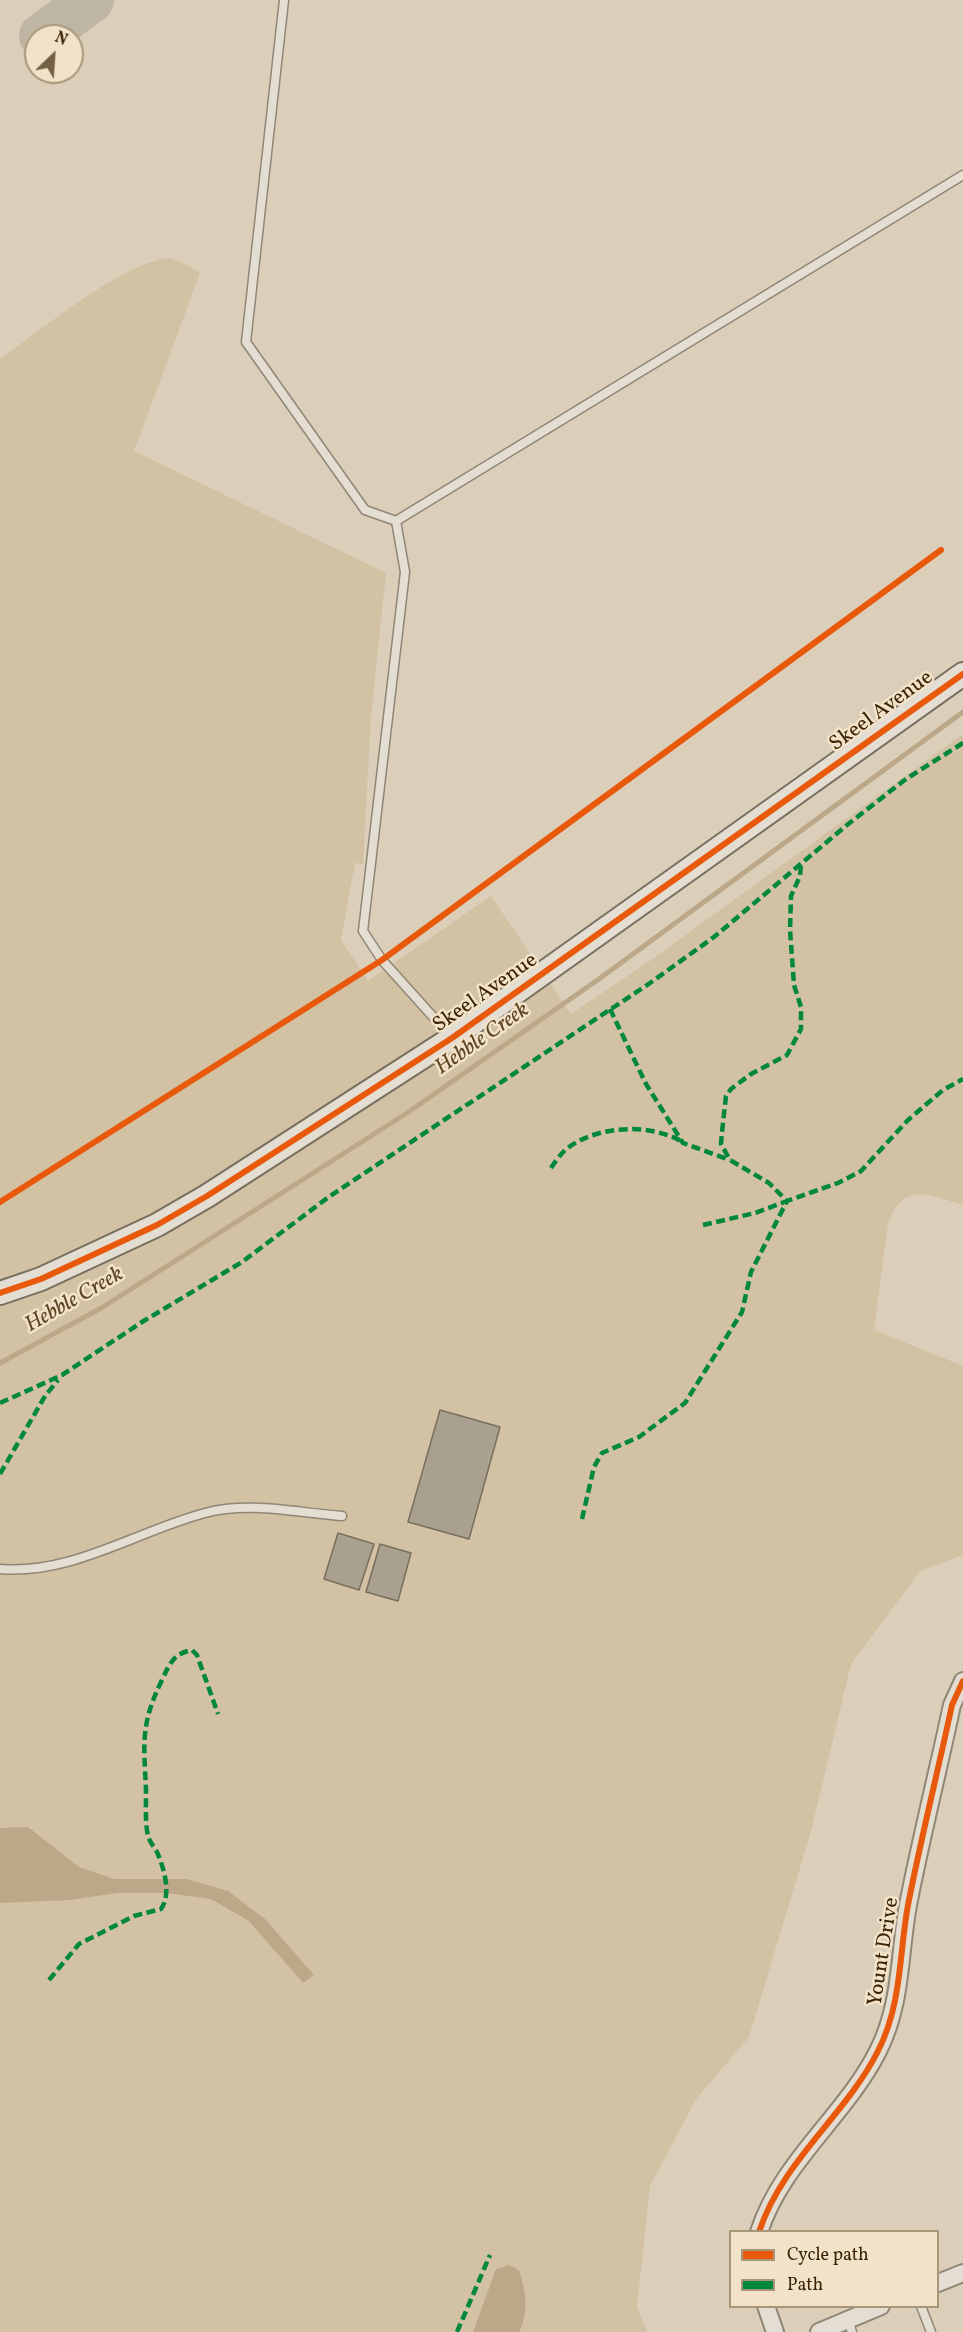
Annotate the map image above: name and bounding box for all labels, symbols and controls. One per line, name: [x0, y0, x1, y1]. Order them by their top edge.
north arrow: [24, 24, 84, 84]
text: N: [51, 27, 71, 52]
street label: Skeel Avenue: [825, 666, 939, 758]
street label: Skeel Avenue: [429, 949, 543, 1039]
water label: Hebble Creek: [431, 998, 535, 1082]
water label: Hebble Creek: [21, 1262, 129, 1340]
street label: Yount Drive: [864, 1896, 906, 2008]
legend: [729, 2230, 939, 2308]
text: Cycle path: [787, 2243, 869, 2268]
text: Path: [787, 2273, 823, 2298]

